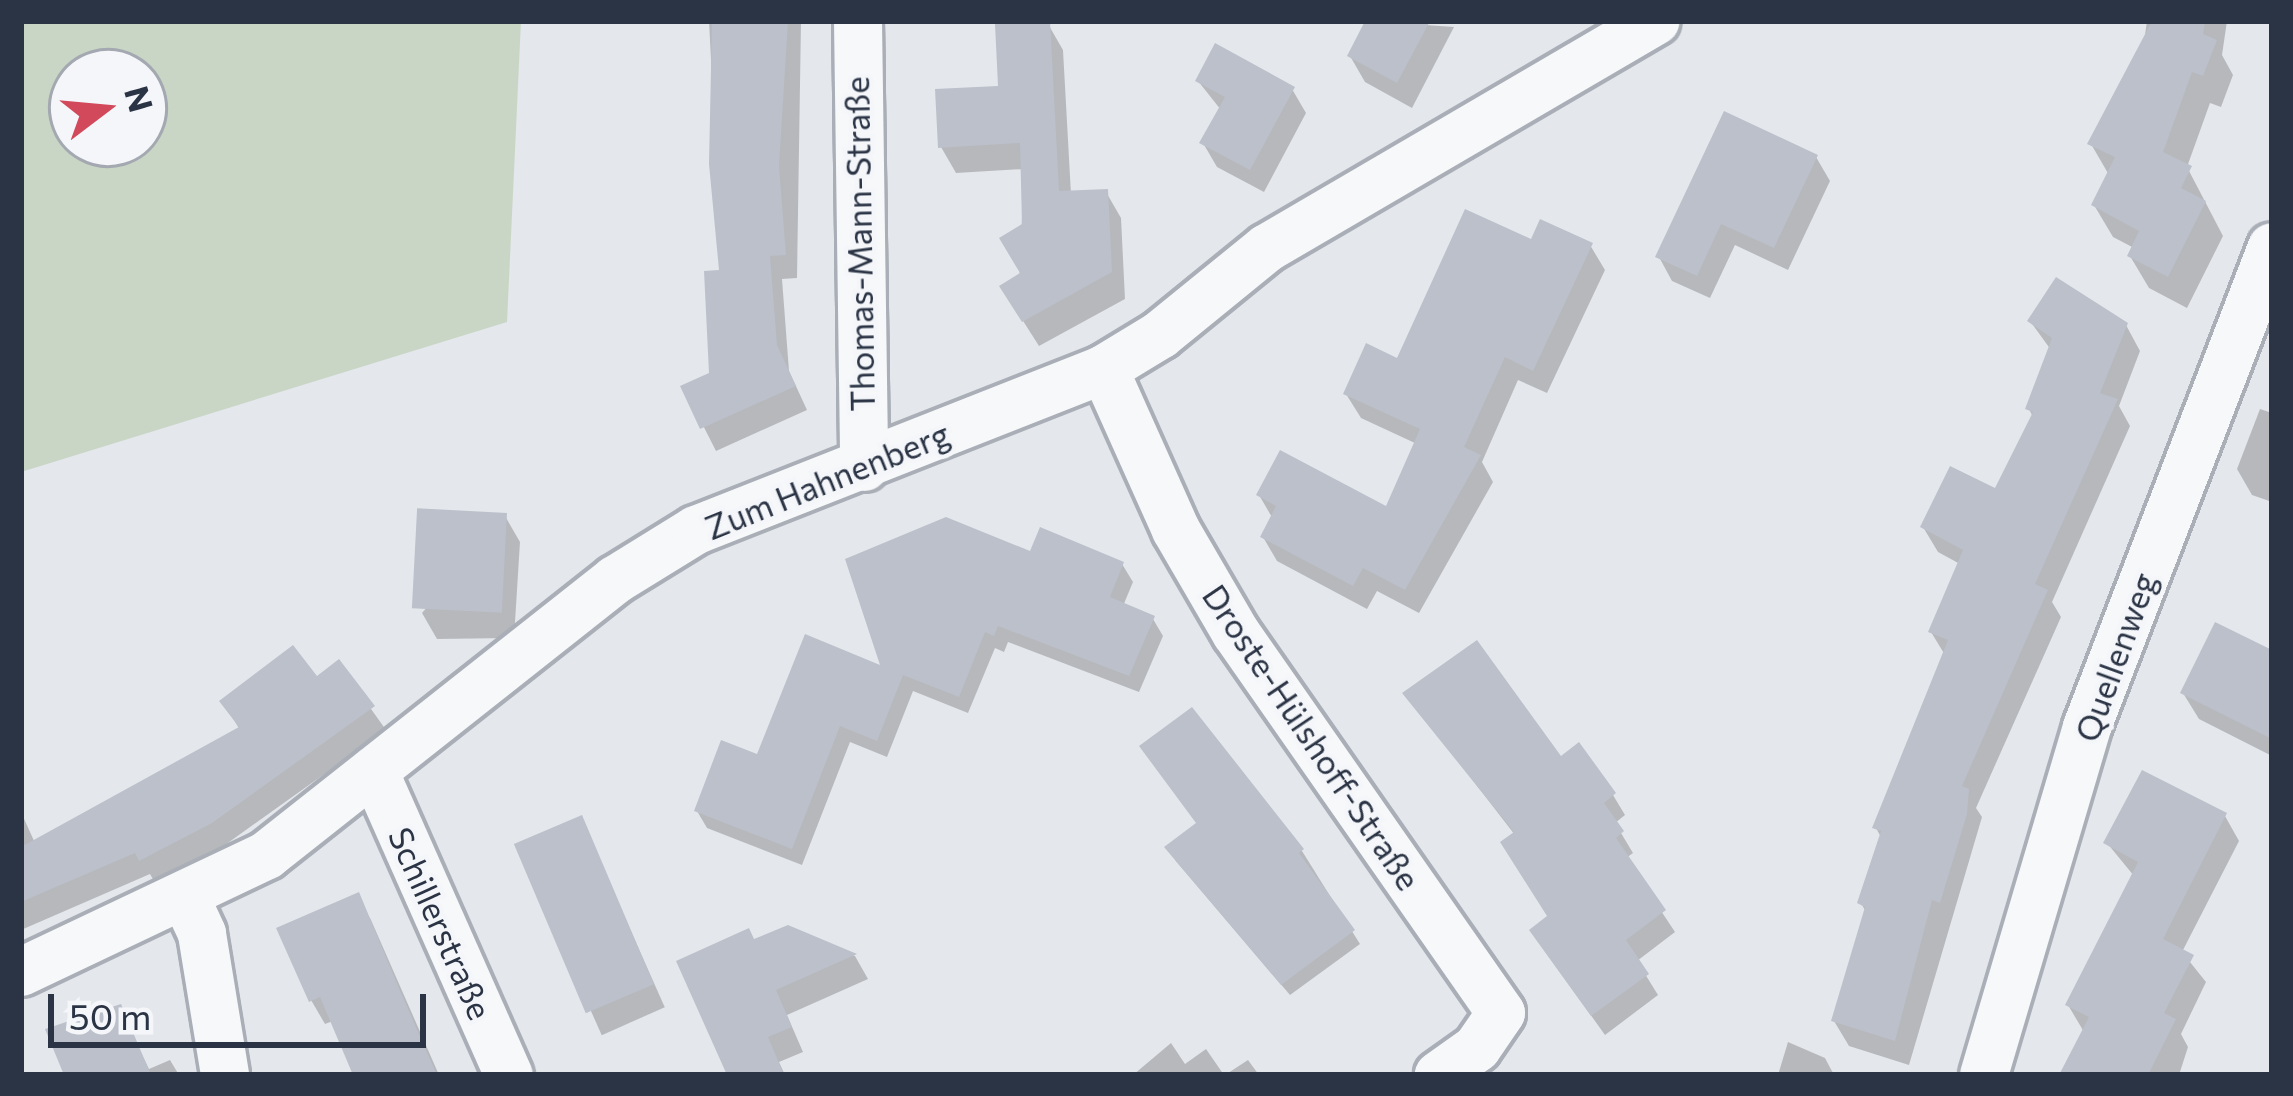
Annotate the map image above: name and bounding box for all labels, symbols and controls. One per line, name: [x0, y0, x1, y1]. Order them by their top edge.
north arrow: [48, 48, 168, 168]
street label: Thomas-Mann-Straße: [836, 76, 882, 412]
text: N: [117, 81, 163, 116]
street label: Zum Hahnenberg: [699, 413, 955, 547]
street label: Quellenweg: [2066, 567, 2164, 747]
street label: Droste-Hülshoff-Straße: [1195, 577, 1429, 897]
street label: Schillerstraße: [381, 821, 501, 1025]
scale bar: [54, 970, 432, 1044]
text: 50 m: [69, 993, 151, 1037]

